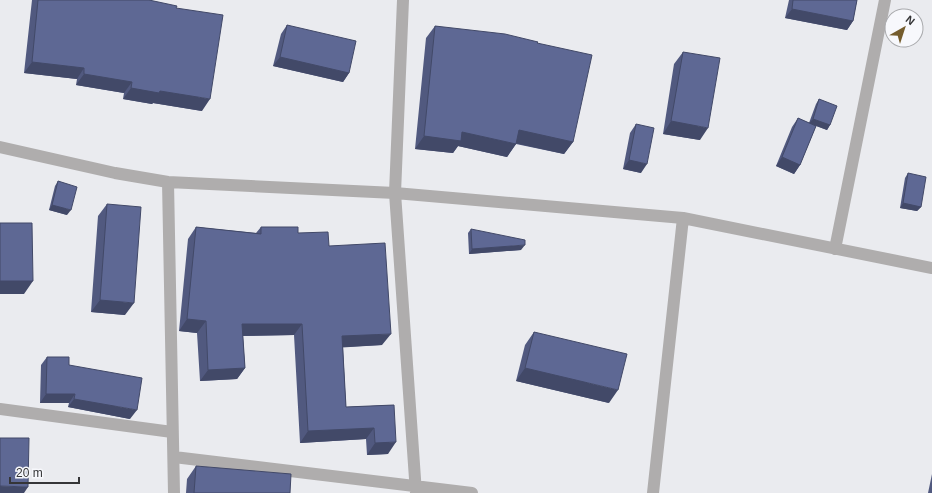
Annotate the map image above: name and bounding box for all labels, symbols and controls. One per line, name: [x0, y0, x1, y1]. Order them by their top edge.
north arrow: [884, 8, 924, 48]
text: N: [903, 13, 917, 27]
scale bar: [10, 459, 79, 485]
text: 20 m: [16, 466, 43, 480]

